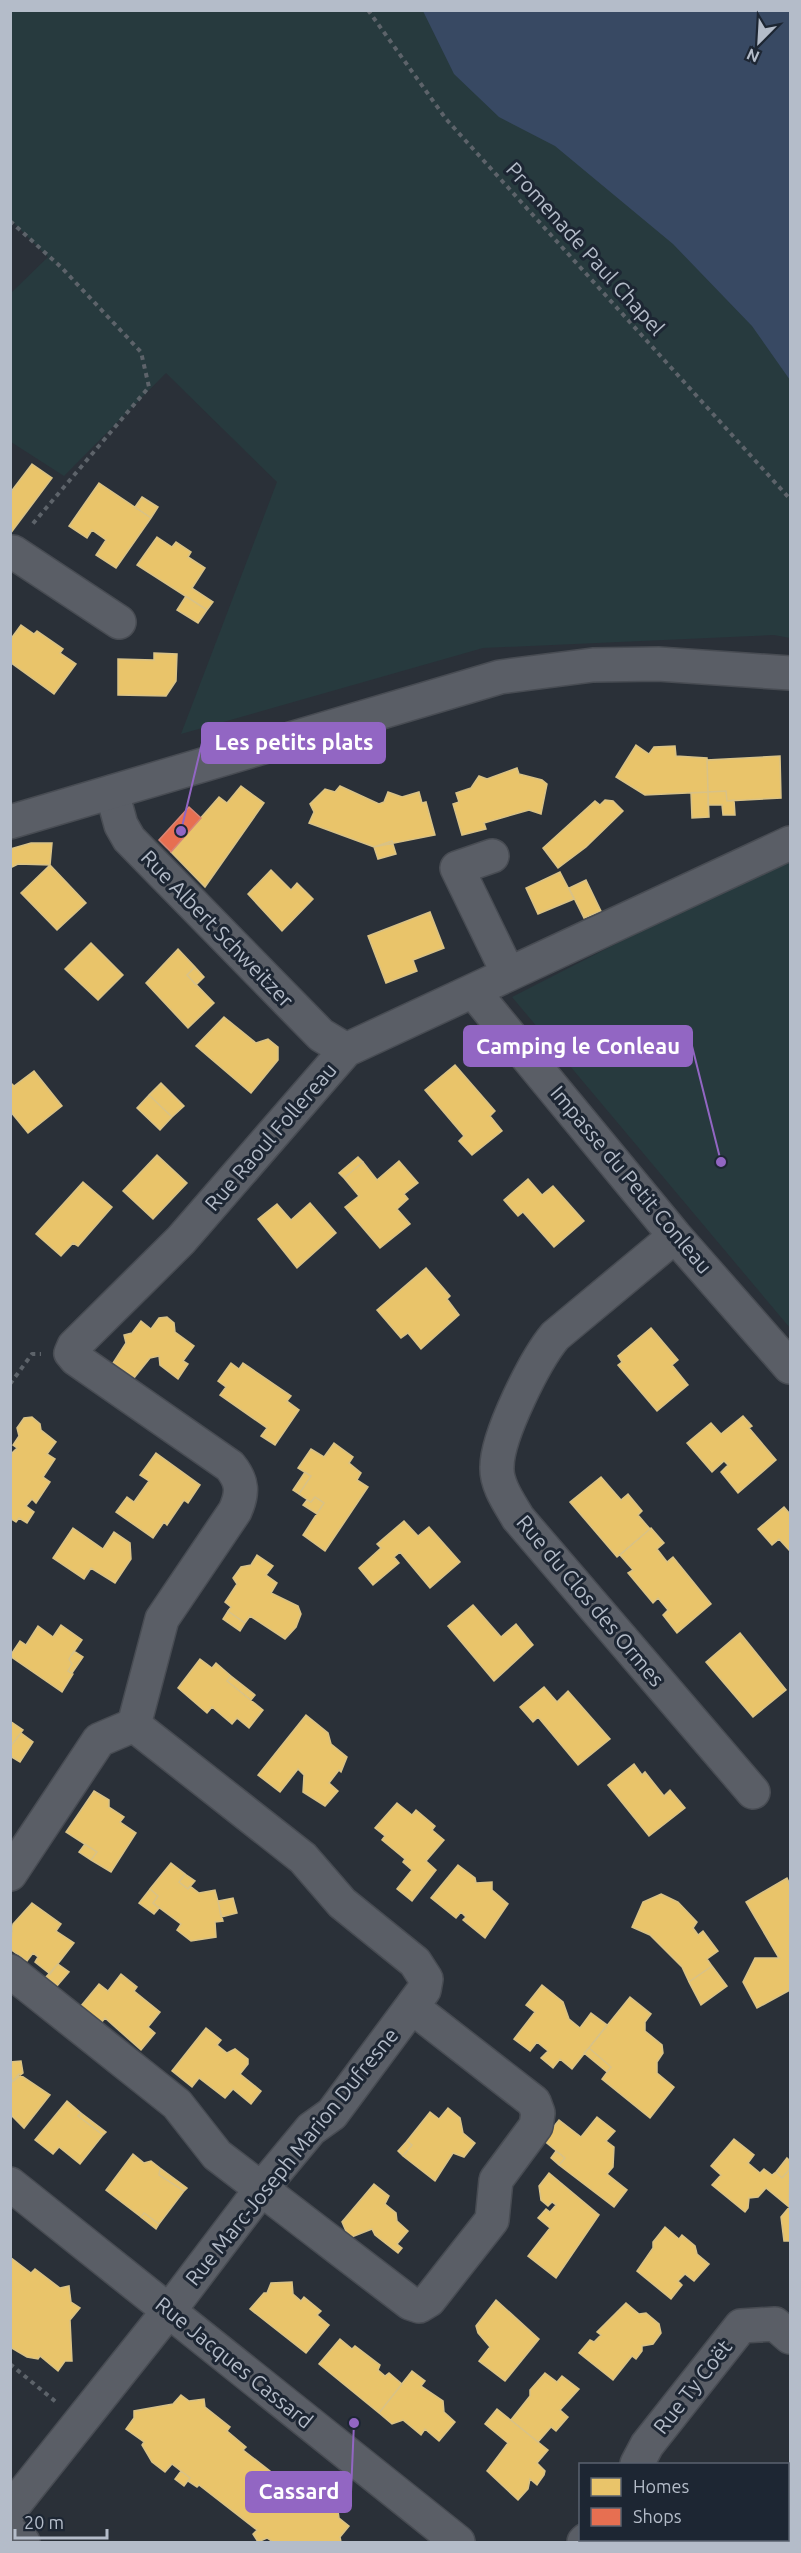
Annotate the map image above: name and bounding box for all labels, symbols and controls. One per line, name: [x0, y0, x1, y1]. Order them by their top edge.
north arrow: [729, 12, 789, 72]
text: N: [744, 45, 762, 66]
street label: Promenade Paul Chapel: [502, 157, 670, 340]
callout: Les petits plats: [202, 723, 385, 763]
text: Les petits plats: [215, 729, 373, 754]
street label: Rue Albert Schweitzer: [137, 845, 299, 1012]
callout: Camping le Conleau: [464, 1026, 692, 1066]
text: Camping le Conleau: [476, 1033, 680, 1058]
street label: Rue Raoul Follereau: [199, 1057, 341, 1215]
street label: Impasse du Petit Conleau: [546, 1081, 717, 1278]
street label: Rue du Clos des Ormes: [512, 1510, 669, 1691]
street label: Rue Marc-Joseph Marion Dufresne: [180, 2023, 403, 2290]
street label: Rue Jacques Cassard: [151, 2292, 318, 2433]
street label: Rue Ty Coët: [648, 2335, 736, 2438]
legend: [579, 2463, 789, 2541]
callout: Cassard: [246, 2472, 351, 2512]
text: Homes: [633, 2476, 690, 2496]
text: Cassard: [259, 2478, 339, 2503]
scale bar: [15, 2502, 106, 2540]
text: Shops: [633, 2506, 682, 2526]
text: 20 m: [24, 2512, 64, 2532]

